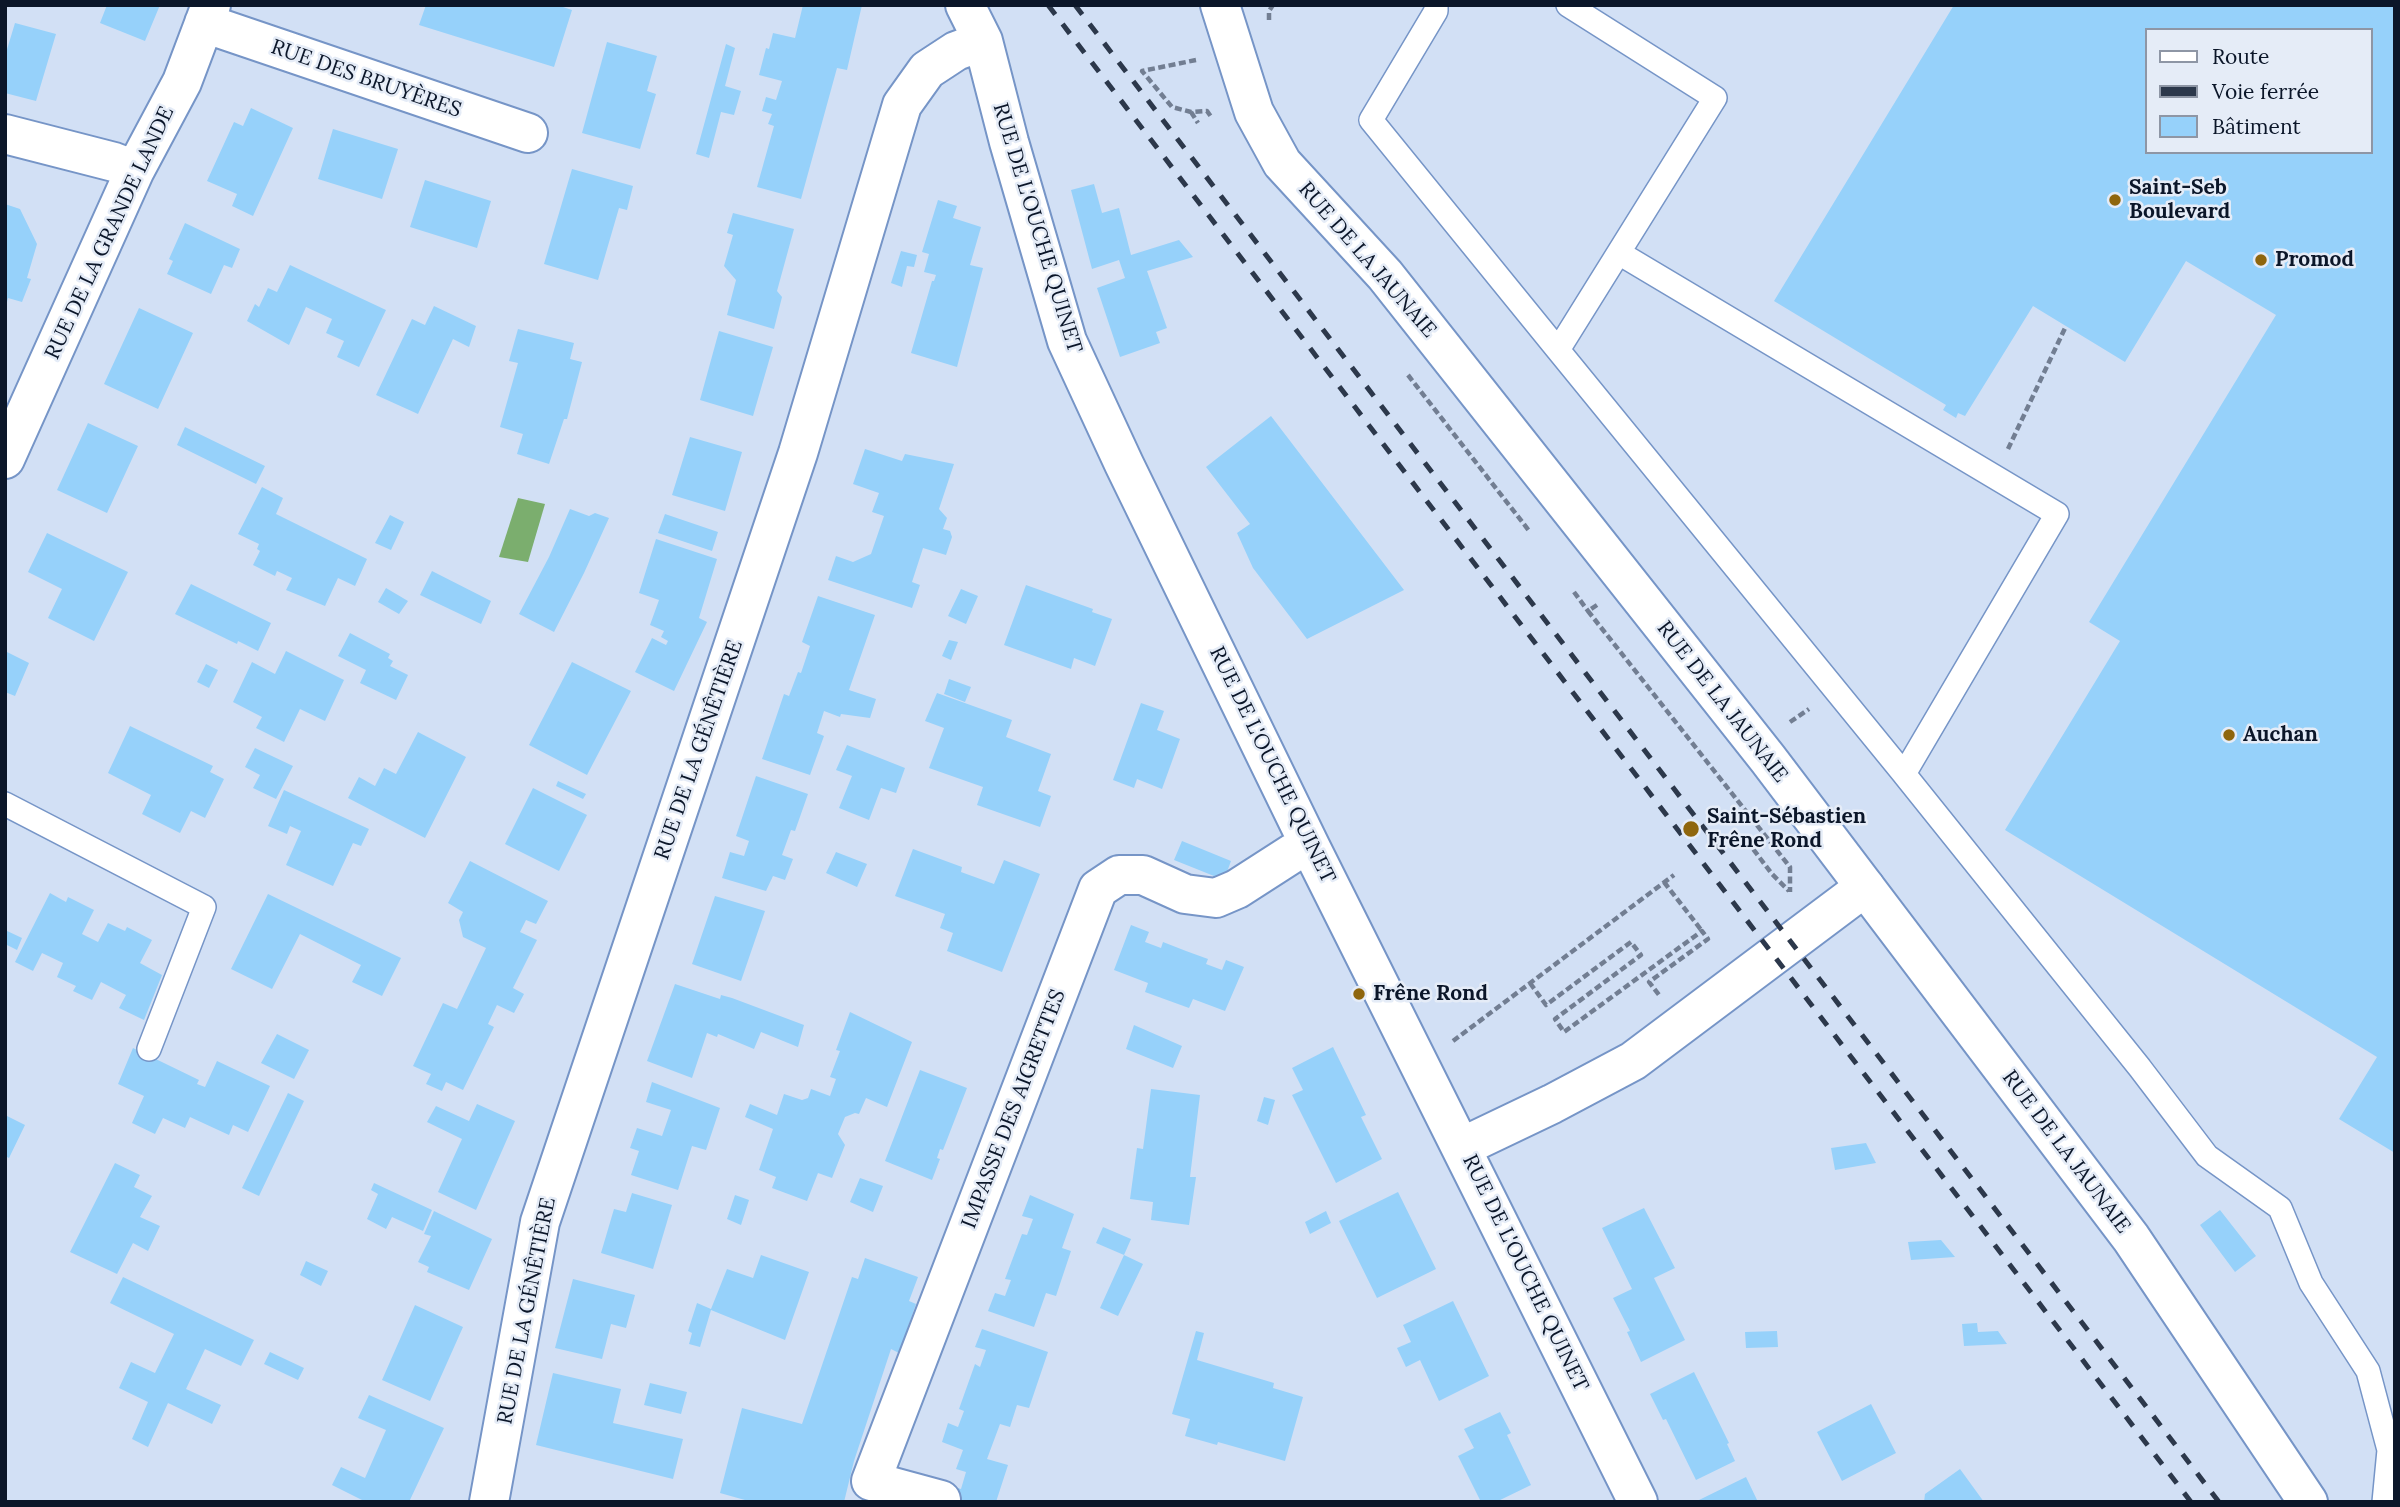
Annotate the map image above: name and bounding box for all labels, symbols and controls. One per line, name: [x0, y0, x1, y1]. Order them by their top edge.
legend: [2144, 28, 2372, 154]
street label: RUE DES BRUYÈRES: [268, 35, 464, 123]
text: Route: [2212, 43, 2269, 70]
text: Voie ferrée: [2212, 78, 2319, 105]
street label: RUE DE L'OUCHE QUINET: [987, 100, 1087, 356]
street label: RUE DE LA GRANDE LANDE: [40, 103, 180, 363]
text: Bâtiment: [2212, 113, 2301, 140]
place label: Saint-Seb Boulevard: [2129, 175, 2230, 225]
street label: RUE DE LA JAUNAIE: [1293, 177, 1441, 343]
marker: Saint-Seb Boulevard: [2107, 192, 2123, 208]
place label: Promod: [2275, 247, 2354, 273]
marker: Promod: [2253, 252, 2269, 268]
street label: RUE DE LA JAUNAIE: [1651, 616, 1793, 788]
street label: RUE DE LA GÉNÊTIÈRE: [650, 637, 748, 863]
street label: RUE DE L'OUCHE QUINET: [1204, 643, 1340, 887]
place label: Auchan: [2243, 722, 2318, 748]
marker: Auchan: [2221, 727, 2237, 743]
place label: Saint-Sébastien Frêne Rond: [1707, 804, 1866, 854]
marker: Saint-Sébastien Frêne Rond: [1681, 819, 1701, 839]
place label: Frêne Rond: [1373, 981, 1488, 1007]
street label: IMPASSE DES AIGRETTES: [957, 986, 1071, 1232]
marker: Frêne Rond: [1351, 986, 1367, 1002]
street label: RUE DE LA JAUNAIE: [1996, 1065, 2136, 1239]
street label: RUE DE L'OUCHE QUINET: [1457, 1151, 1593, 1395]
street label: RUE DE LA GÉNÊTIÈRE: [493, 1195, 561, 1427]

